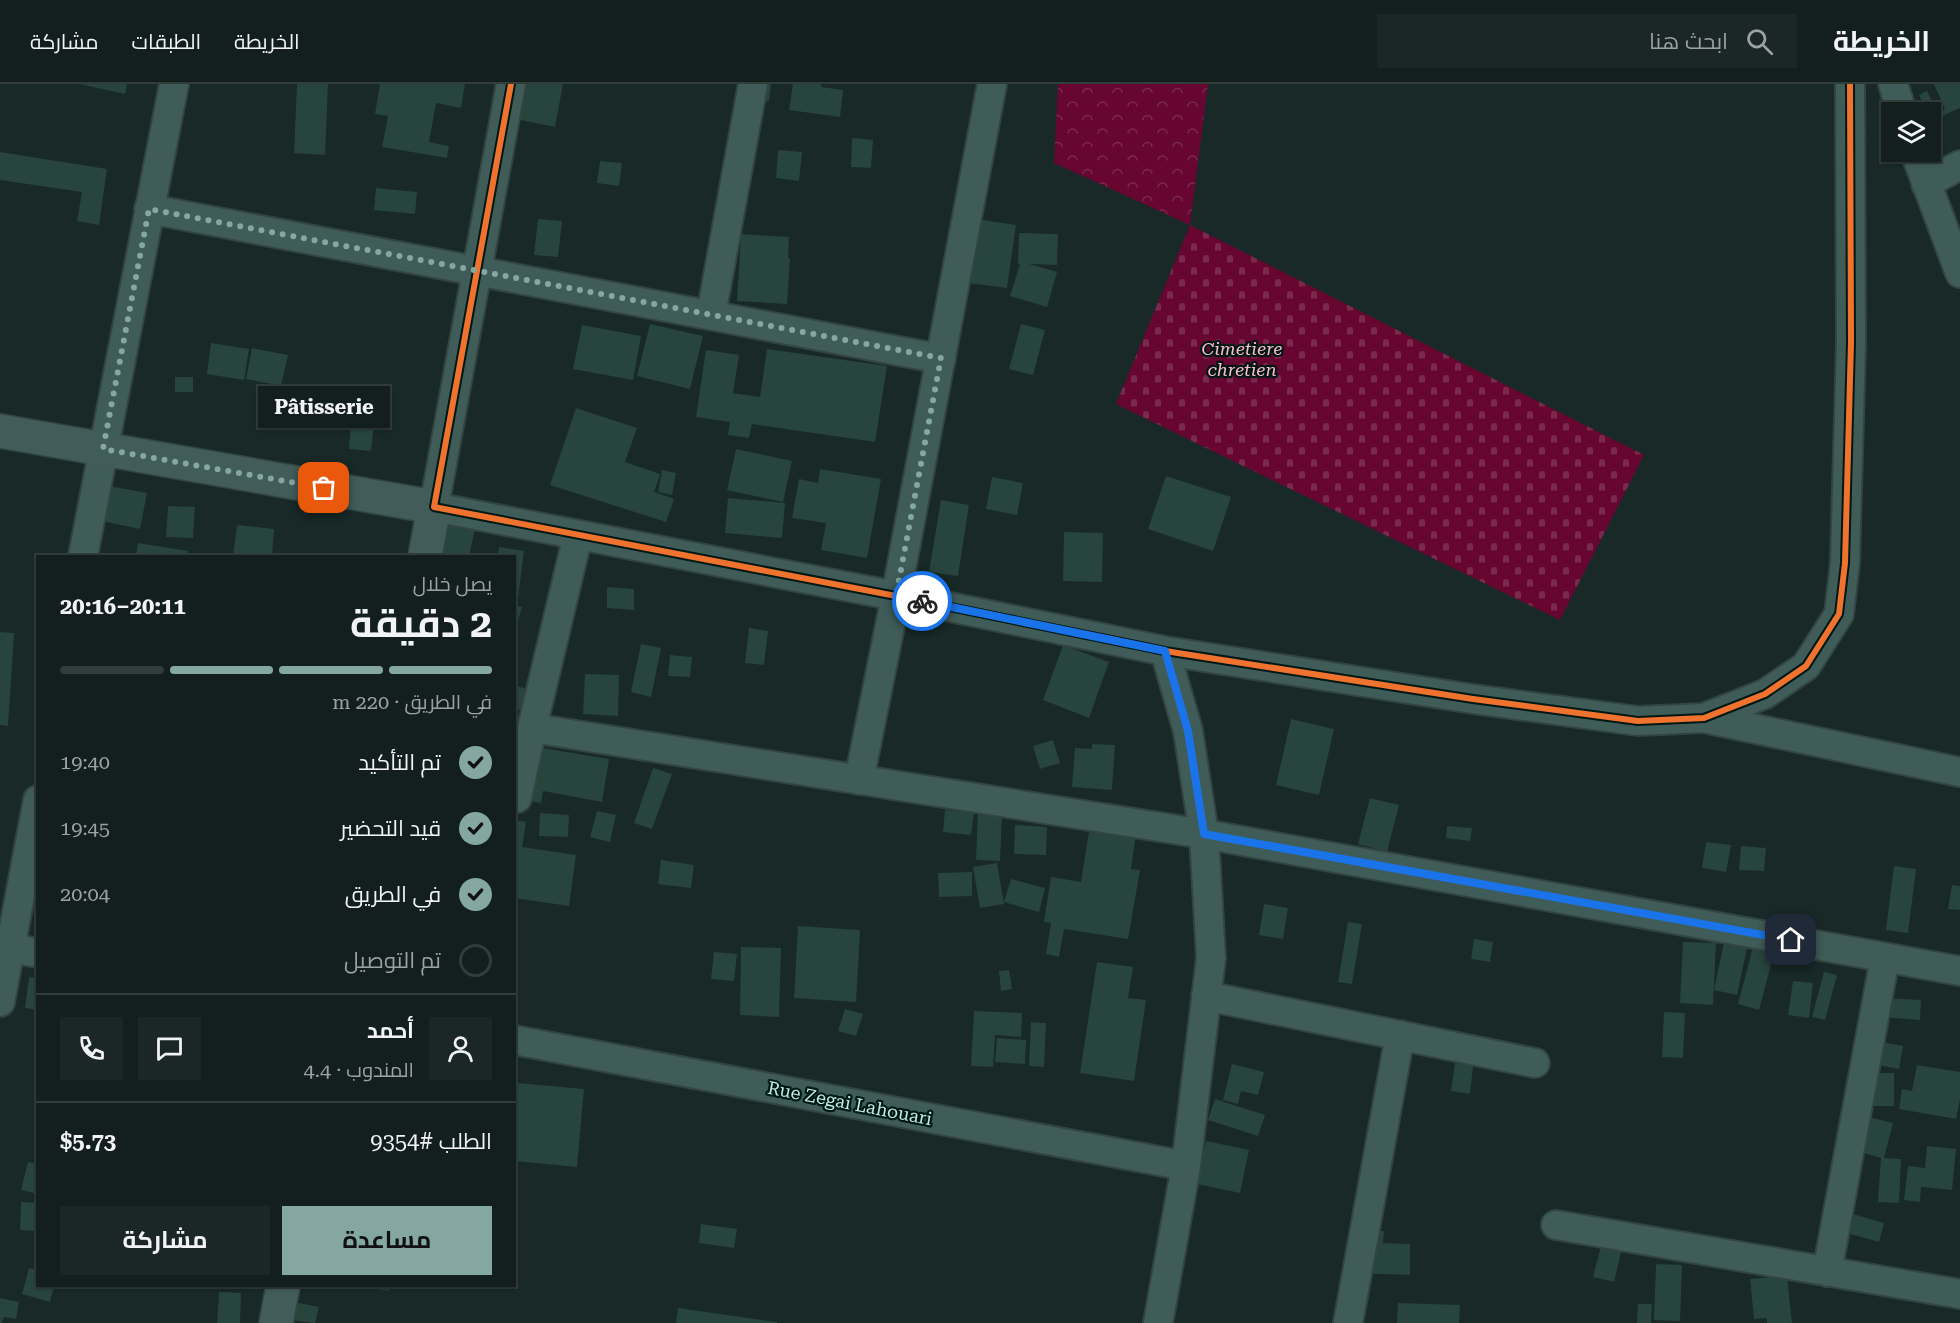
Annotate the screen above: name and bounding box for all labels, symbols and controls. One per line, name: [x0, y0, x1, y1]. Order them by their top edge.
search box: [1377, 14, 1797, 68]
icon: search: [1743, 25, 1776, 58]
text: الخريطة: [1833, 25, 1930, 58]
text: ابحث هنا: [1649, 29, 1728, 54]
text: مشاركة: [30, 30, 99, 54]
text: الطبقات: [132, 30, 201, 54]
text: الخريطة: [234, 30, 300, 54]
map controls: [1881, 102, 1941, 162]
button: layers: [1881, 102, 1941, 162]
park label: Cimetiere chretien: [1202, 338, 1282, 380]
callout: Pâtisserie: [258, 386, 390, 428]
text: Pâtisserie: [274, 395, 374, 419]
pin: [298, 462, 349, 513]
icon: bag: [307, 471, 340, 504]
courier: [892, 571, 952, 631]
text: يصل خلال: [413, 572, 492, 596]
icon: bike: [906, 585, 939, 618]
text: 20:11–20:16: [60, 594, 186, 619]
text: 2 دقيقة: [350, 601, 492, 647]
text: في الطريق · 220 m: [332, 690, 492, 714]
icon: check: [459, 746, 492, 779]
text: 19:40: [60, 750, 110, 774]
text: تم التأكيد: [358, 750, 441, 775]
icon: check: [459, 812, 492, 845]
text: 19:45: [60, 816, 110, 840]
text: قيد التحضير: [340, 816, 441, 841]
icon: check: [459, 878, 492, 911]
text: 20:04: [60, 882, 110, 906]
text: في الطريق: [345, 882, 441, 907]
pin: [1765, 914, 1816, 965]
icon: home: [1774, 923, 1807, 956]
text: تم التوصيل: [344, 948, 441, 973]
button: phone: [60, 1017, 123, 1080]
button: chat: [138, 1017, 201, 1080]
button: person: [429, 1017, 492, 1080]
text: أحمد: [367, 1018, 414, 1043]
text: المندوب · 4.4: [304, 1058, 414, 1082]
street label: Rue Zegai Lahouari: [766, 1077, 934, 1129]
text: $5.73: [60, 1129, 116, 1154]
text: الطلب #9354: [370, 1129, 492, 1154]
button: مشاركة: [60, 1206, 270, 1275]
button: مساعدة: [282, 1206, 492, 1275]

